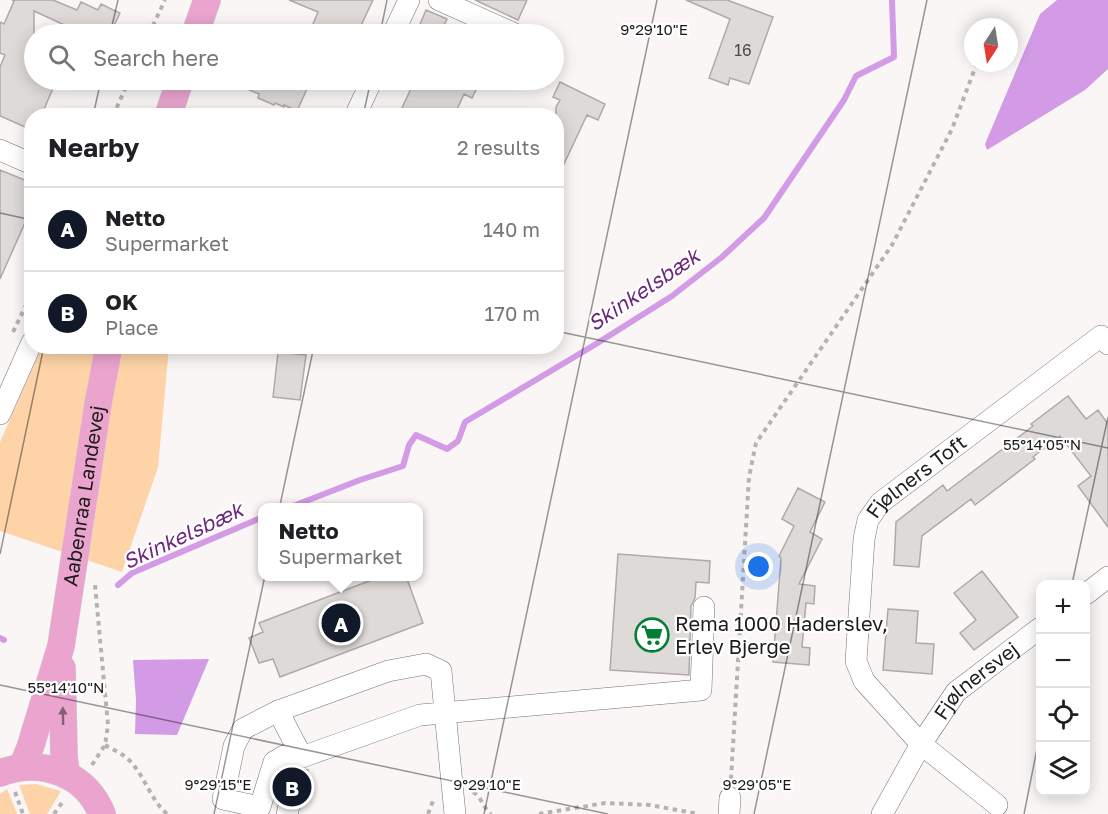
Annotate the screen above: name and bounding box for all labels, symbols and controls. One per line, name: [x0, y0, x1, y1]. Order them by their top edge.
north arrow: [964, 18, 1018, 72]
text: 9°29'10"E: [620, 20, 688, 38]
search box: [24, 24, 564, 90]
house number: 16: [734, 40, 752, 60]
icon: search: [45, 41, 78, 74]
text: Search here: [93, 44, 219, 71]
text: Nearby: [48, 132, 139, 163]
text: 2 results: [457, 135, 540, 159]
text: Netto: [105, 204, 165, 231]
text: A: [60, 217, 75, 241]
text: 140 m: [483, 217, 540, 241]
text: Supermarket: [105, 231, 229, 255]
water label: Skinkelsbæk: [582, 241, 706, 336]
text: OK: [105, 288, 138, 315]
text: B: [60, 301, 75, 325]
text: 170 m: [485, 301, 540, 325]
text: Place: [105, 315, 158, 339]
street label: Aabenraa Landevej: [57, 404, 109, 588]
street label: Fjølners Toft: [860, 429, 970, 522]
text: 55°14'05"N: [1003, 435, 1081, 453]
water label: Skinkelsbæk: [118, 495, 249, 574]
popup: [258, 503, 423, 581]
text: Netto: [279, 517, 339, 544]
text: Supermarket: [279, 544, 402, 568]
your location: [744, 552, 773, 581]
map controls: [1036, 580, 1090, 796]
button: +: [1036, 580, 1090, 634]
pin: A: [322, 600, 360, 646]
place label: Rema 1000 Haderslev, Erlev Bjerge: [675, 611, 888, 658]
supermarket icon: Rema 1000 Haderslev, Erlev Bjerge: [634, 617, 670, 653]
button: −: [1036, 634, 1090, 688]
street label: Fjølnersvej: [928, 636, 1022, 724]
text: 55°14'10"N: [28, 678, 104, 696]
button: locate: [1036, 688, 1090, 742]
one-way arrow: [58, 707, 68, 726]
button: layers: [1036, 742, 1090, 796]
pin: B: [272, 764, 312, 810]
text: 9°29'15"E: [185, 775, 251, 793]
text: 9°29'10"E: [453, 775, 521, 793]
text: 9°29'05"E: [722, 775, 792, 793]

